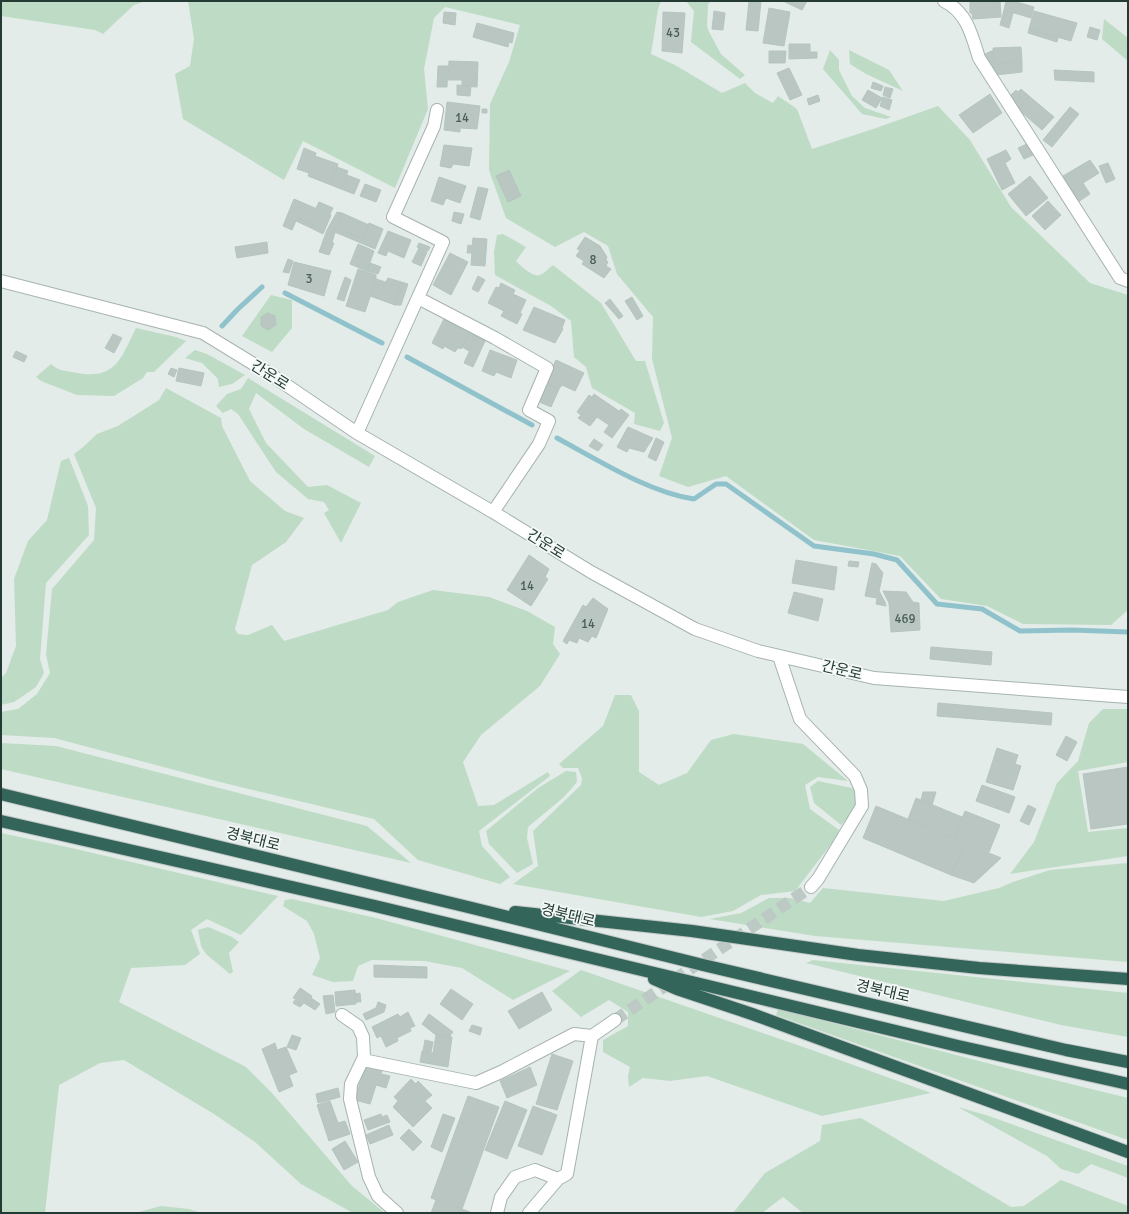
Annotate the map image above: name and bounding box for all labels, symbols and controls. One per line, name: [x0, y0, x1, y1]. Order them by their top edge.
house number: 43: [666, 25, 680, 41]
house number: 14: [455, 110, 469, 126]
house number: 8: [589, 252, 597, 268]
house number: 3: [305, 271, 313, 287]
street label: 간운로: [248, 356, 292, 394]
street label: 간운로: [524, 525, 568, 563]
house number: 14: [520, 578, 534, 594]
house number: 469: [894, 611, 916, 627]
house number: 14: [581, 616, 595, 632]
street label: 간운로: [820, 657, 864, 683]
street label: 경북대로: [224, 824, 282, 854]
street label: 경북대로: [539, 900, 597, 930]
street label: 경북대로: [854, 976, 912, 1006]

